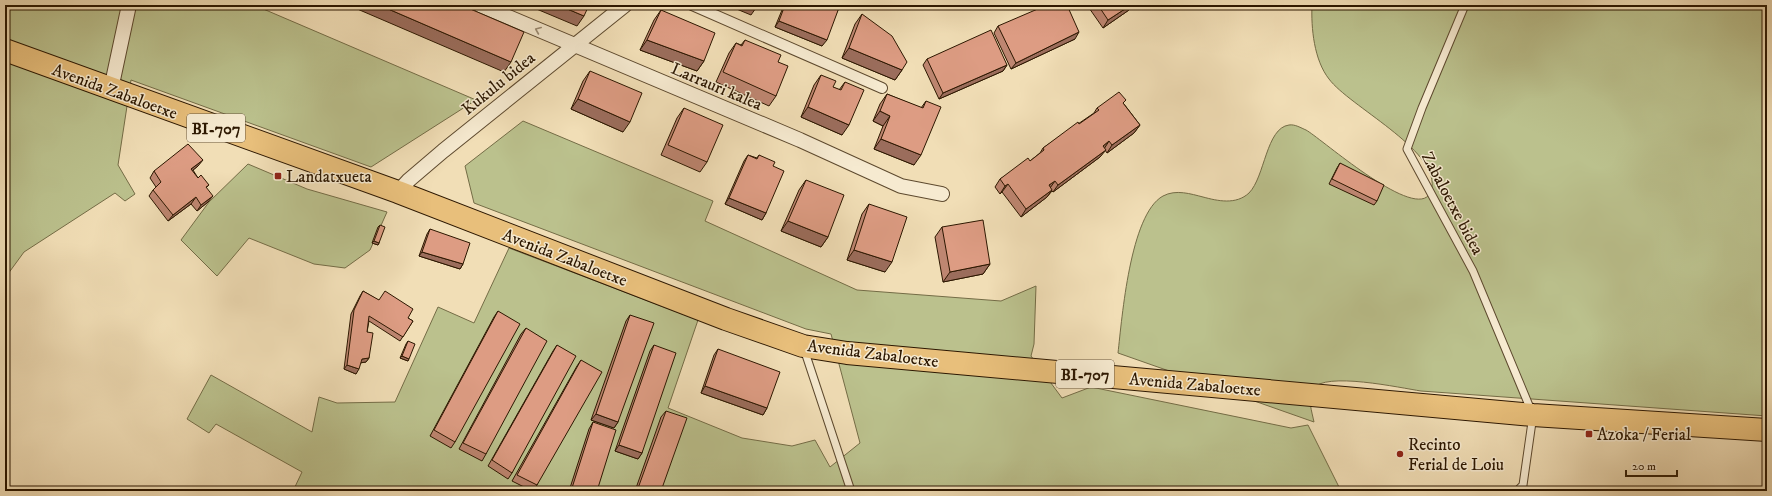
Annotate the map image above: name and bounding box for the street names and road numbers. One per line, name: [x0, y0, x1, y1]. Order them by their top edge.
street label: Kukulu bidea: [457, 47, 541, 120]
street label: Larrauri kalea: [668, 58, 766, 116]
street label: Avenida Zabaloetxe: [49, 59, 180, 125]
road number: BI-707: [187, 114, 245, 142]
street label: Zabaloetxe bidea: [1416, 148, 1489, 259]
street label: Avenida Zabaloetxe: [499, 224, 630, 292]
street label: Avenida Zabaloetxe: [806, 335, 940, 373]
road number: BI-707: [1056, 360, 1114, 388]
street label: Avenida Zabaloetxe: [1128, 368, 1262, 402]

